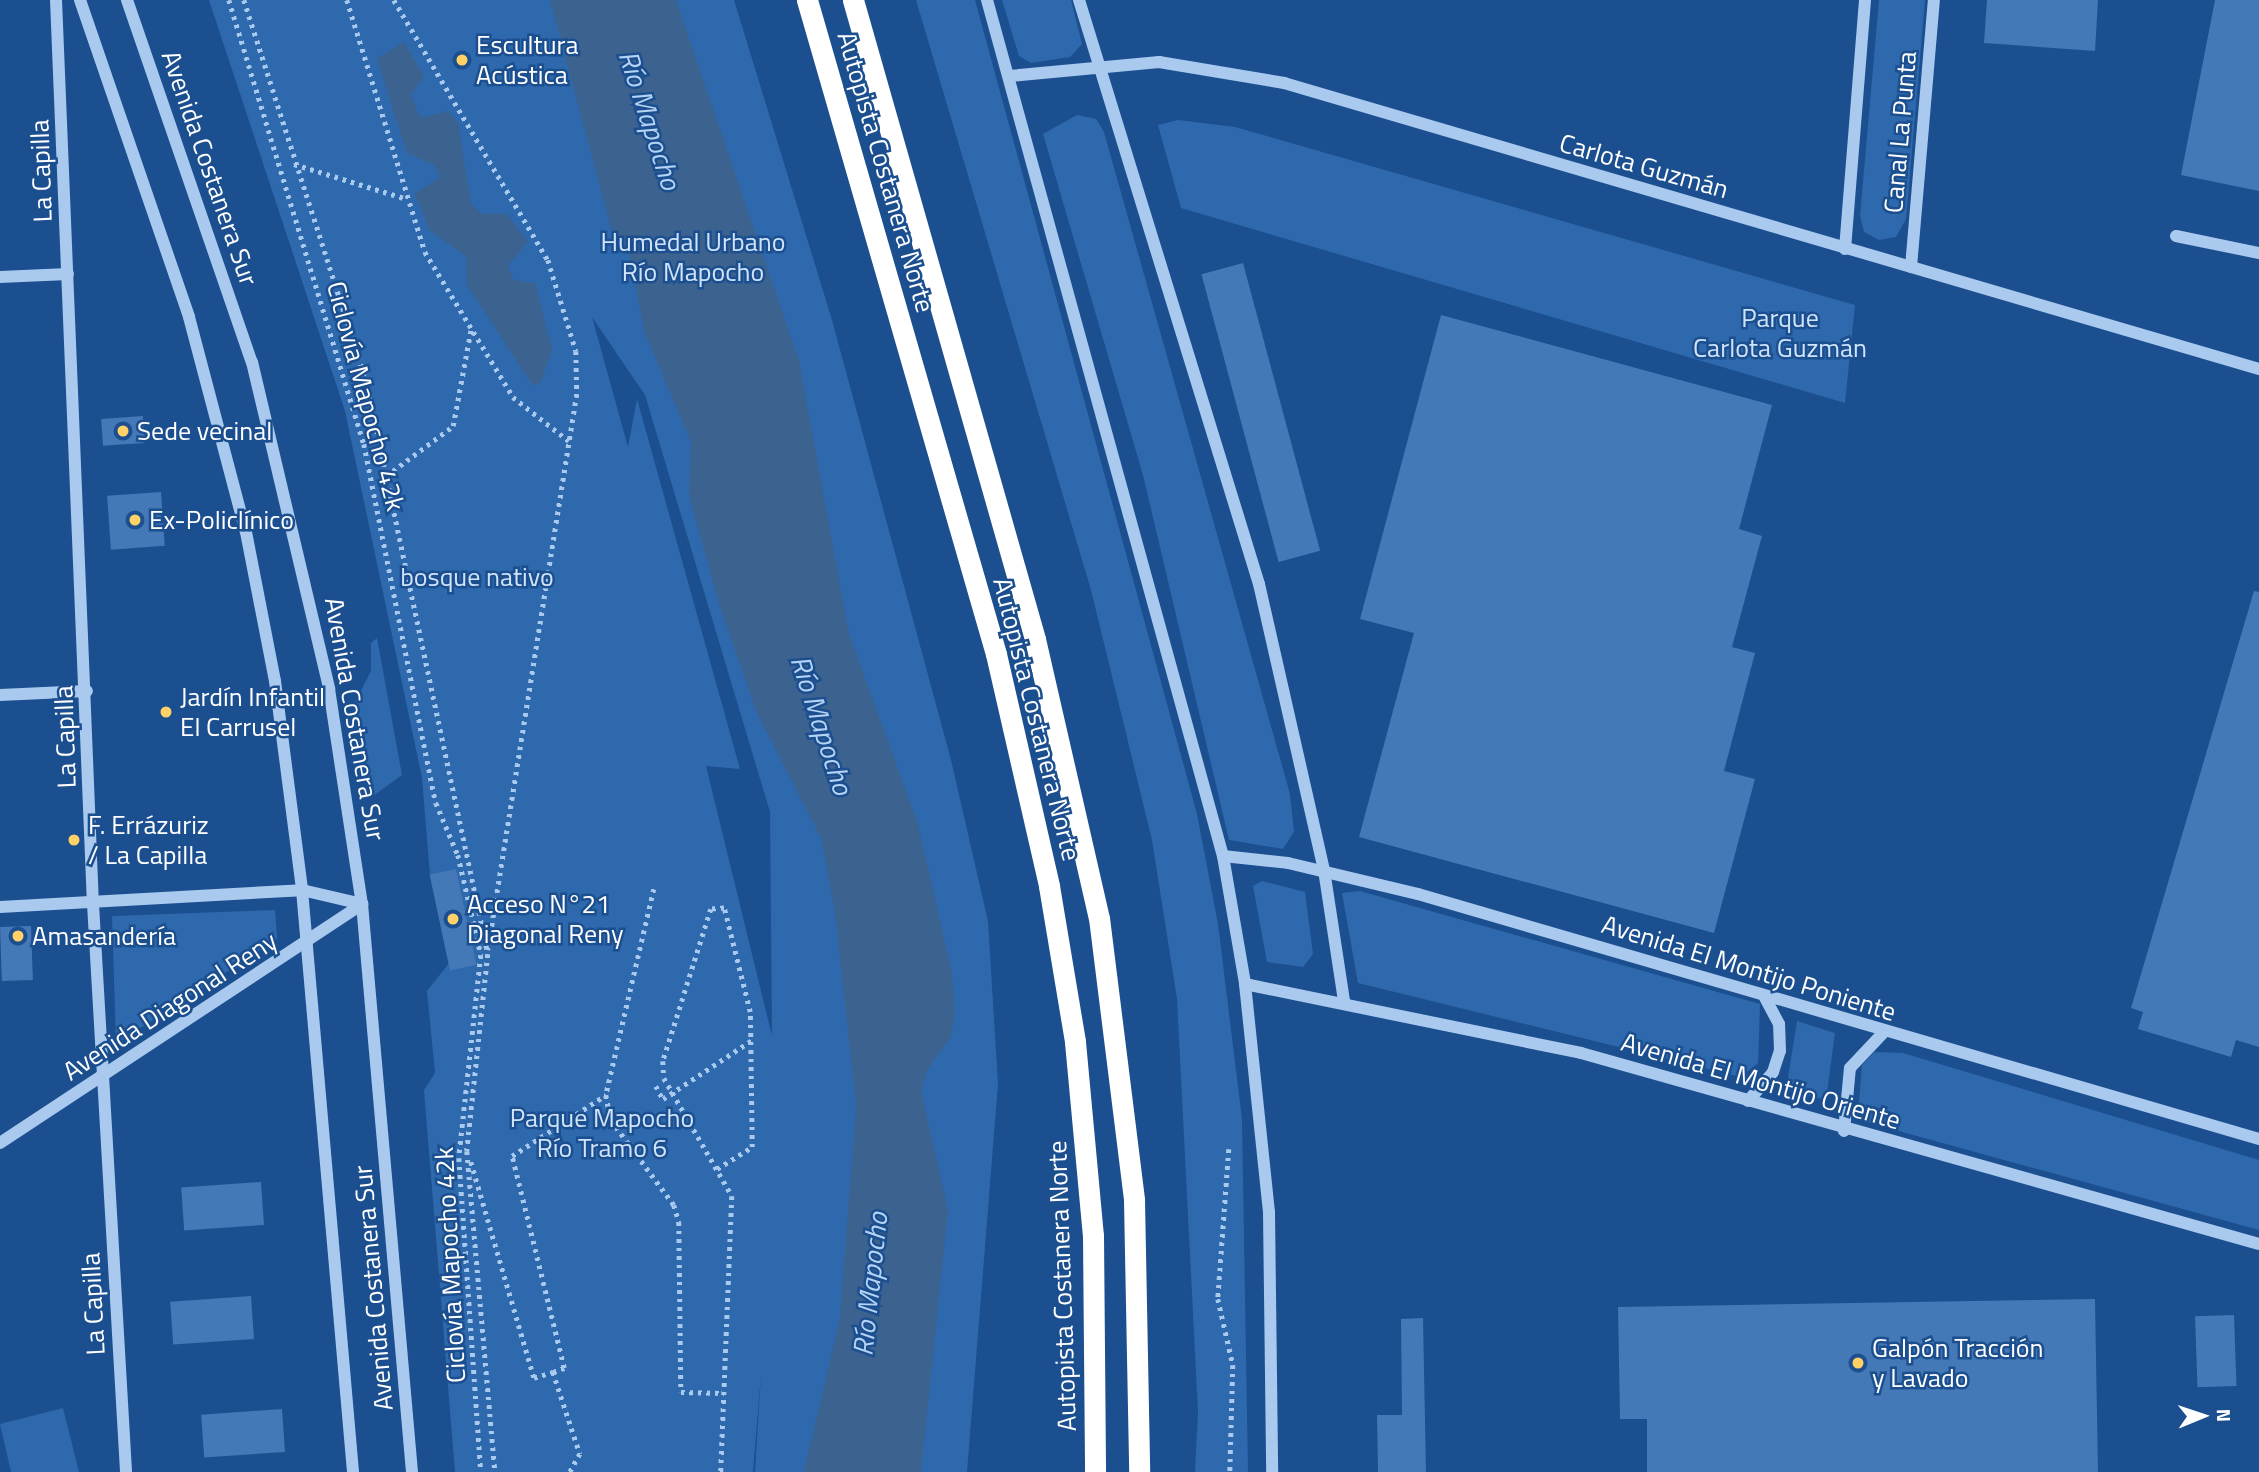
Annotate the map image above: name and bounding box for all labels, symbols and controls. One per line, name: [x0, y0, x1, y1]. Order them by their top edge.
street label: Autopista Costanera Norte: [831, 28, 941, 316]
place label: Escultura Acústica: [476, 29, 579, 90]
water label: Río Mapocho: [612, 46, 688, 194]
street label: Avenida Costanera Sur: [155, 47, 265, 289]
street label: Canal La Punta: [1877, 50, 1923, 214]
marker: Escultura Acústica: [454, 52, 470, 68]
street label: La Capilla: [24, 119, 58, 223]
street label: Carlota Guzmán: [1556, 127, 1732, 205]
park label: Humedal Urbano Río Mapocho: [601, 226, 785, 288]
street label: Ciclovía Mapocho 42k: [320, 278, 412, 514]
park label: Parque Carlota Guzmán: [1693, 302, 1867, 364]
place label: Sede vecinal: [137, 415, 272, 447]
marker: Sede vecinal: [115, 423, 131, 439]
place label: Ex-Policlínico: [149, 504, 294, 536]
marker: Ex-Policlínico: [127, 512, 143, 528]
park label: bosque nativo: [400, 561, 554, 593]
street label: Autopista Costanera Norte: [987, 574, 1087, 864]
street label: Avenida Costanera Sur: [318, 595, 392, 843]
water label: Río Mapocho: [784, 651, 860, 799]
place label: Jardín Infantil El Carrusel: [180, 681, 325, 742]
street label: La Capilla: [48, 685, 82, 789]
marker: Jardín Infantil El Carrusel: [158, 704, 174, 720]
place label: F. Errázuriz / La Capilla: [88, 809, 209, 870]
marker: F. Errázuriz / La Capilla: [66, 832, 82, 848]
place label: Acceso N°21 Diagonal Reny: [467, 888, 624, 950]
street label: Avenida El Montijo Poniente: [1598, 908, 1900, 1028]
marker: Acceso N°21 Diagonal Reny: [445, 911, 461, 927]
place label: Amasandería: [32, 920, 176, 952]
street label: Avenida Diagonal Reny: [57, 925, 283, 1087]
marker: Amasandería: [10, 928, 26, 944]
street label: Avenida El Montijo Oriente: [1618, 1026, 1904, 1136]
park label: Parque Mapocho Río Tramo 6: [510, 1102, 694, 1164]
street label: Autopista Costanera Norte: [1041, 1140, 1083, 1432]
street label: Ciclovía Mapocho 42k: [428, 1146, 472, 1384]
street label: Avenida Costanera Sur: [347, 1164, 399, 1412]
water label: Río Mapocho: [846, 1211, 894, 1357]
street label: La Capilla: [75, 1252, 111, 1356]
place label: Galpón Tracción y Lavado: [1872, 1332, 2044, 1394]
marker: Galpón Tracción y Lavado: [1850, 1355, 1866, 1371]
north arrow: [2168, 1381, 2238, 1451]
text: N: [2210, 1408, 2239, 1422]

